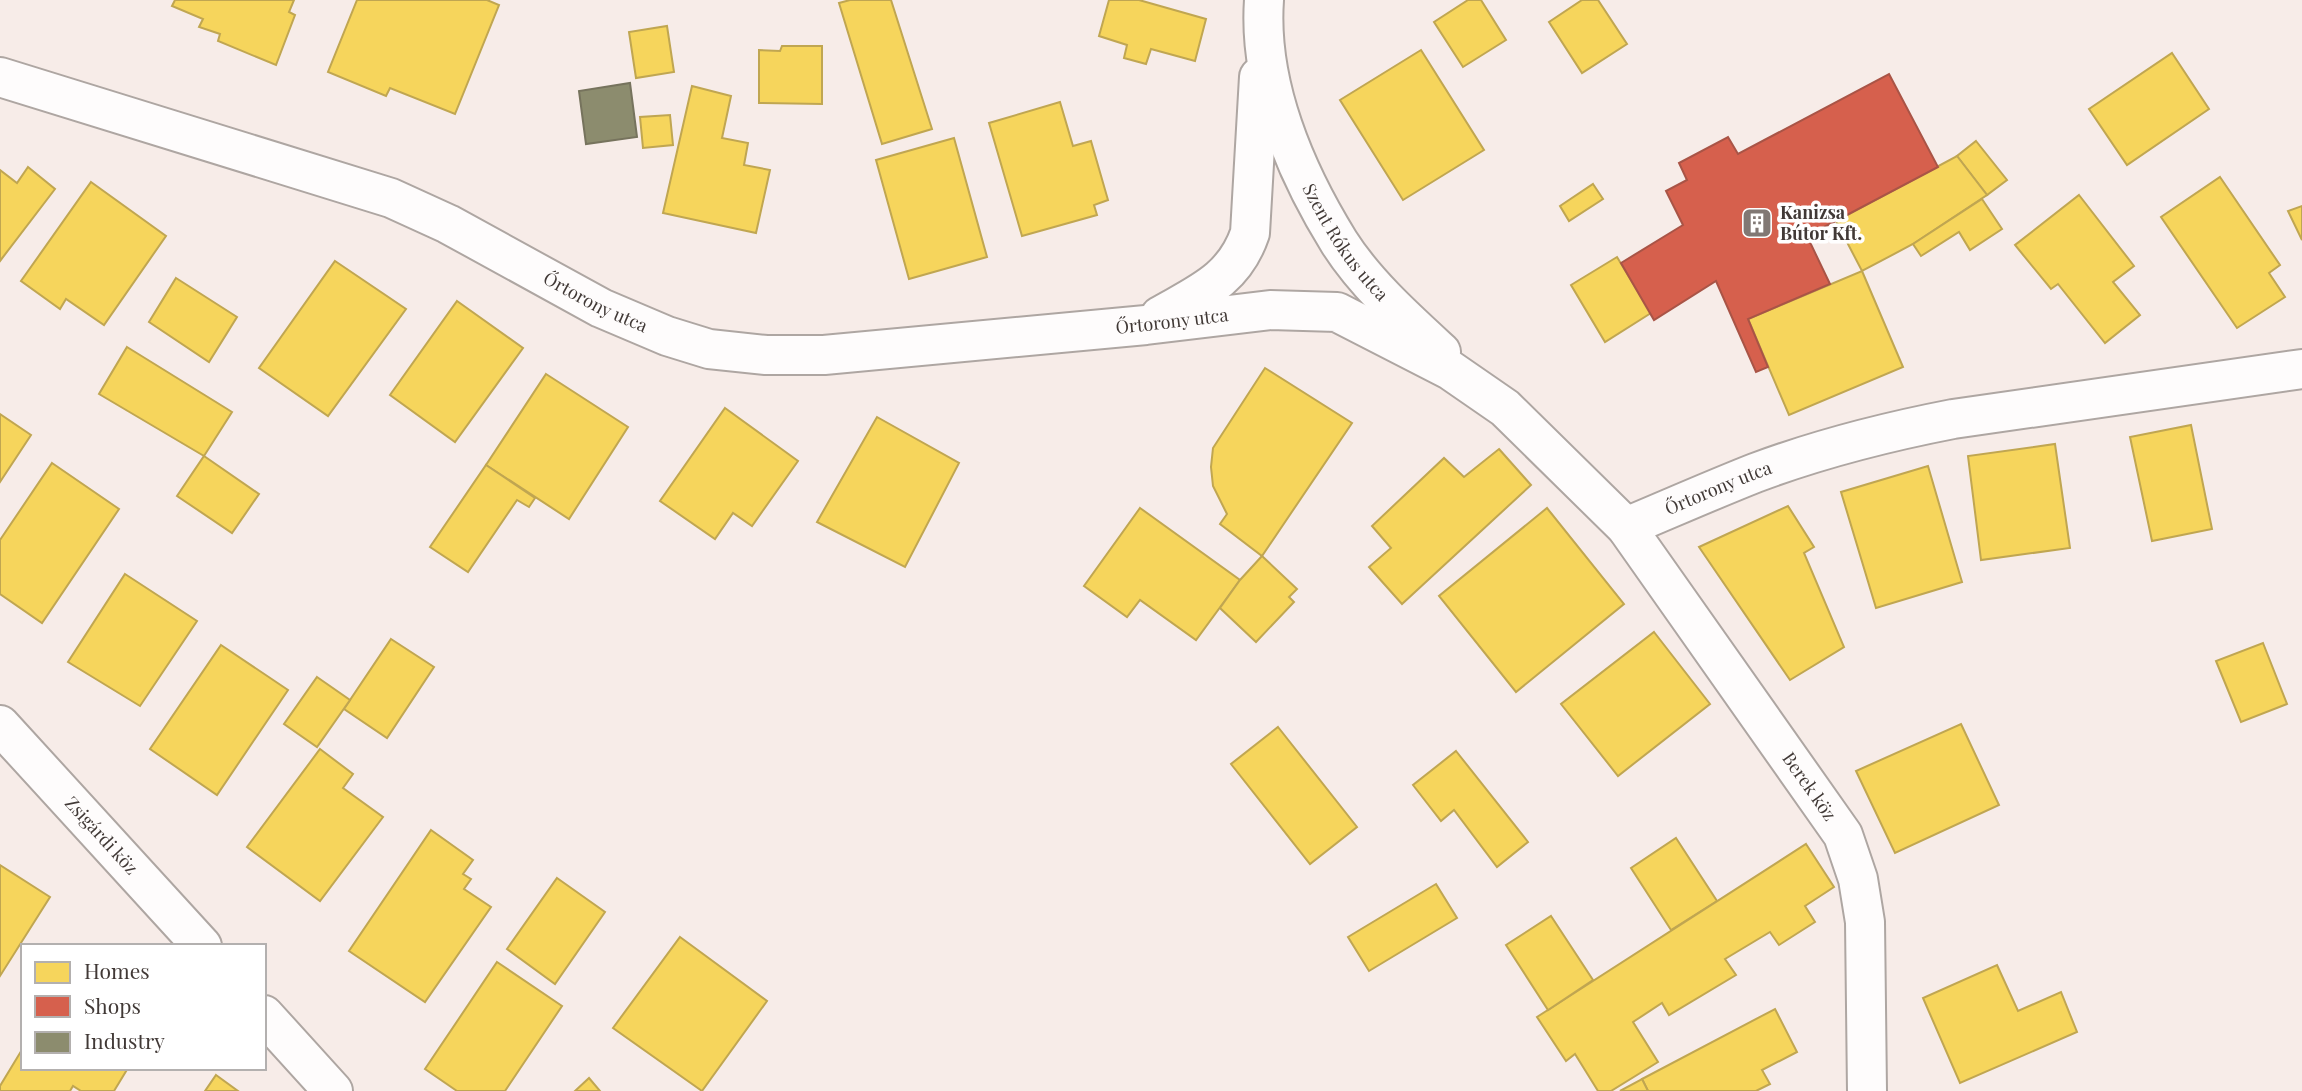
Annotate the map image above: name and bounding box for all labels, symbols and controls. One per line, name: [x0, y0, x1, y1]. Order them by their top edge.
street label: Szent Rókus utca: [1298, 179, 1394, 306]
place label: Kanizsa Bútor Kft.: [1780, 200, 1862, 245]
building icon: Kanizsa Bútor Kft.: [1740, 206, 1774, 240]
street label: Őrtorony utca: [539, 266, 651, 337]
street label: Őrtorony utca: [1114, 302, 1230, 339]
street label: Őrtorony utca: [1661, 455, 1775, 520]
street label: Berek köz: [1777, 747, 1842, 825]
street label: Zsigárdi köz: [60, 791, 144, 879]
legend: [21, 944, 266, 1070]
text: Homes: [84, 956, 150, 984]
text: Shops: [84, 991, 141, 1019]
text: Industry: [84, 1026, 165, 1054]

